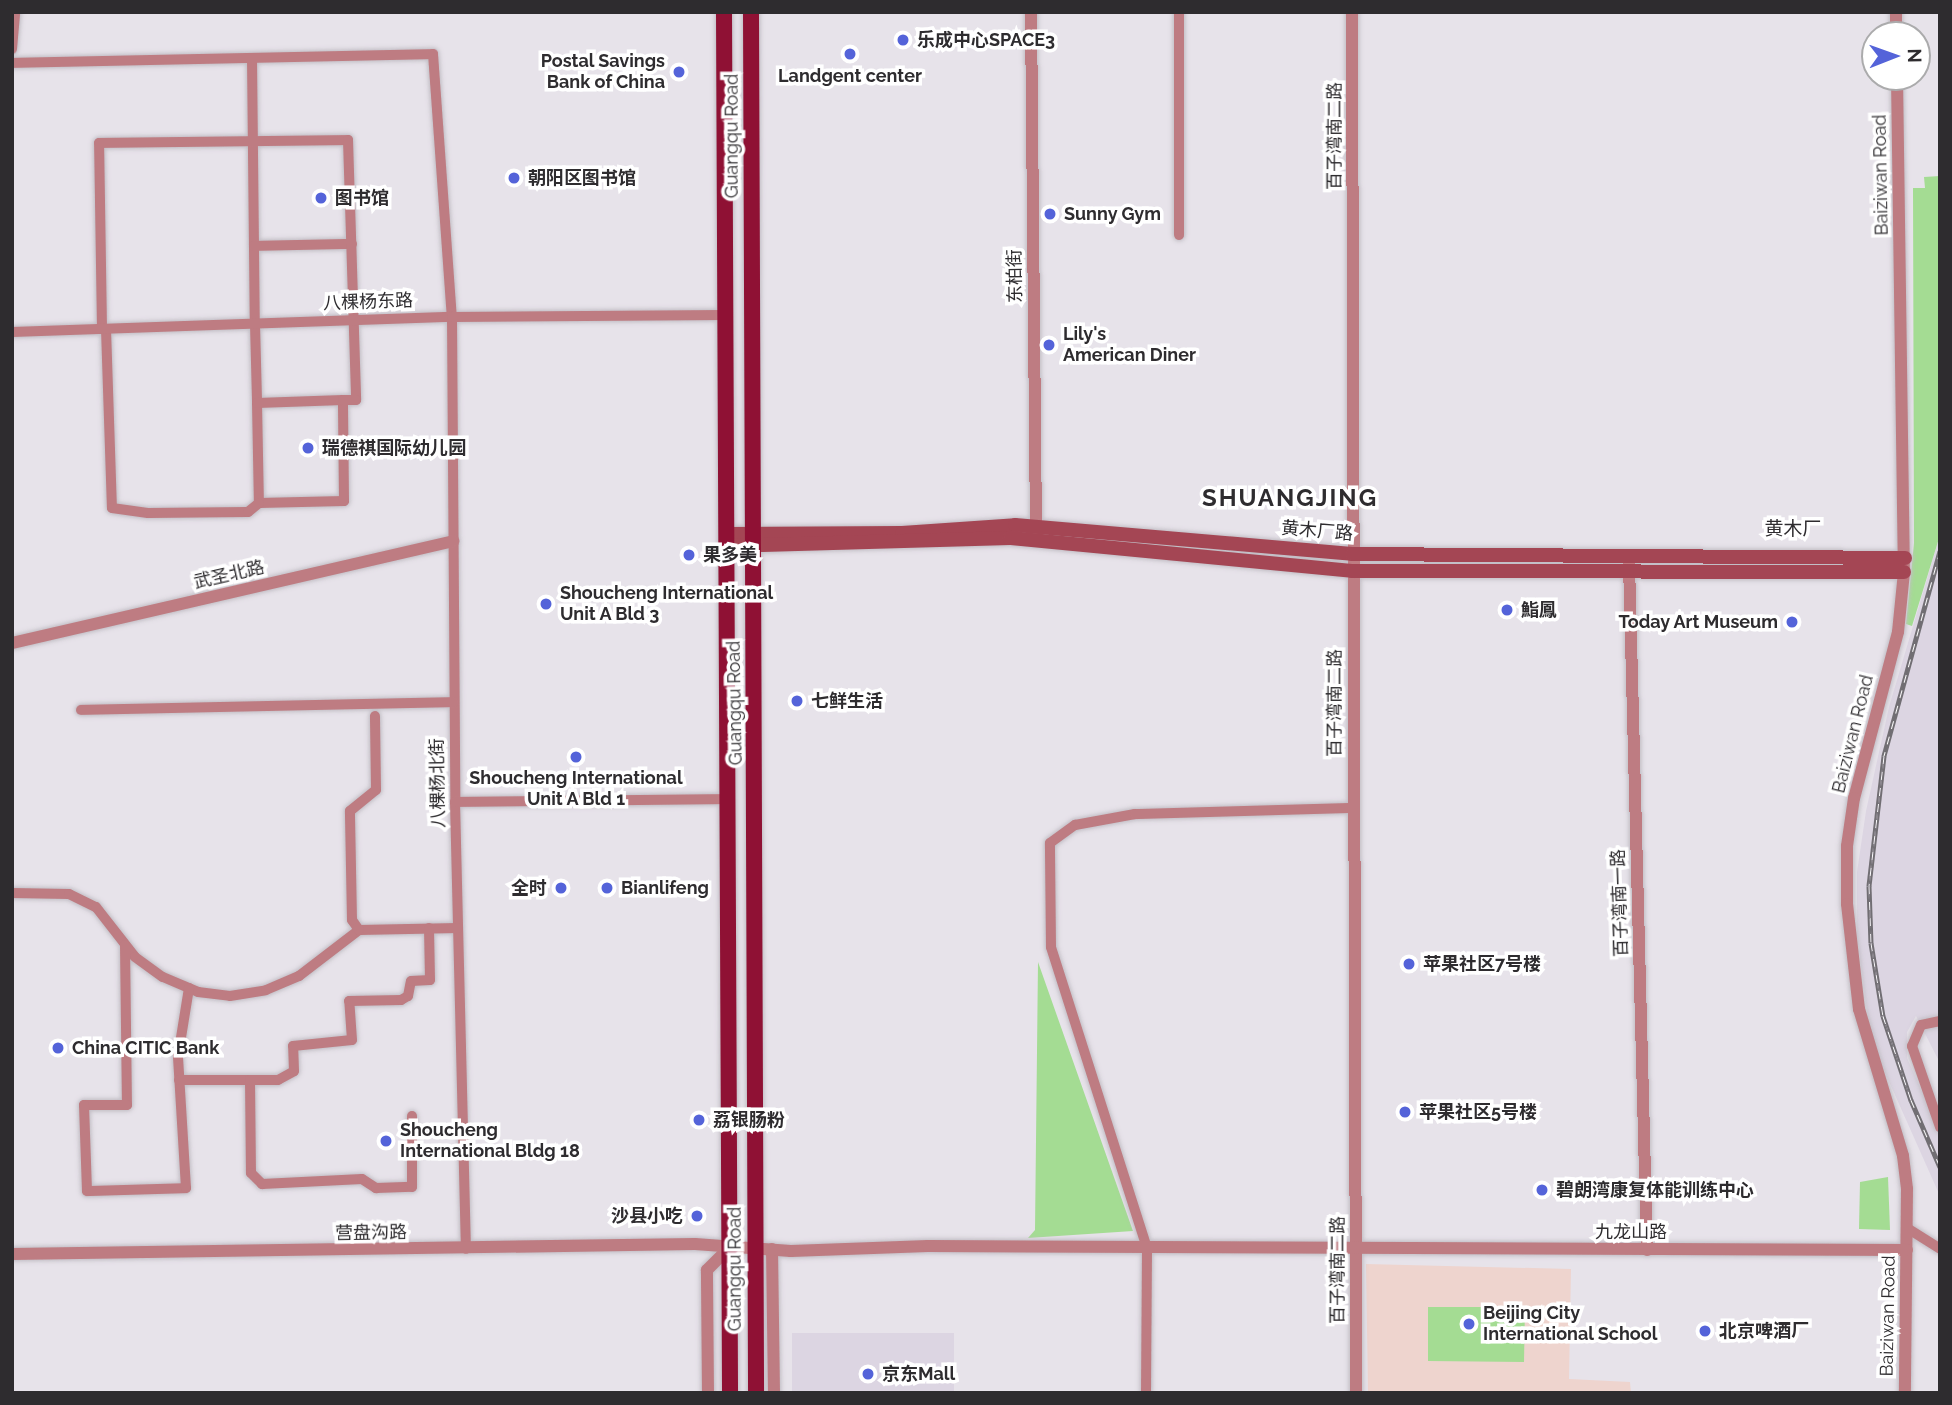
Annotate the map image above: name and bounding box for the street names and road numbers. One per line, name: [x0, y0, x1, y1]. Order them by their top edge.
street label: Guangqu Road: [721, 74, 743, 198]
street label: 百子湾南二路: [1324, 82, 1346, 190]
street label: Baiziwan Road: [1869, 114, 1893, 236]
street label: 东柏街: [1004, 249, 1026, 303]
street label: 八棵杨东路: [323, 290, 413, 314]
street label: 黄木厂路: [1280, 517, 1354, 545]
street label: 武圣北路: [191, 556, 267, 594]
street label: Guangqu Road: [723, 641, 747, 765]
street label: 百子湾南二路: [1324, 649, 1346, 757]
street label: Baiziwan Road: [1828, 673, 1878, 795]
street label: 八棵杨北街: [426, 738, 450, 828]
street label: 百子湾南一路: [1607, 849, 1633, 957]
street label: Guangqu Road: [724, 1207, 746, 1331]
street label: 百子湾南二路: [1327, 1216, 1349, 1324]
street label: 九龙山路: [1595, 1221, 1667, 1243]
street label: 营盘沟路: [335, 1222, 407, 1244]
street label: Baiziwan Road: [1876, 1255, 1900, 1377]

